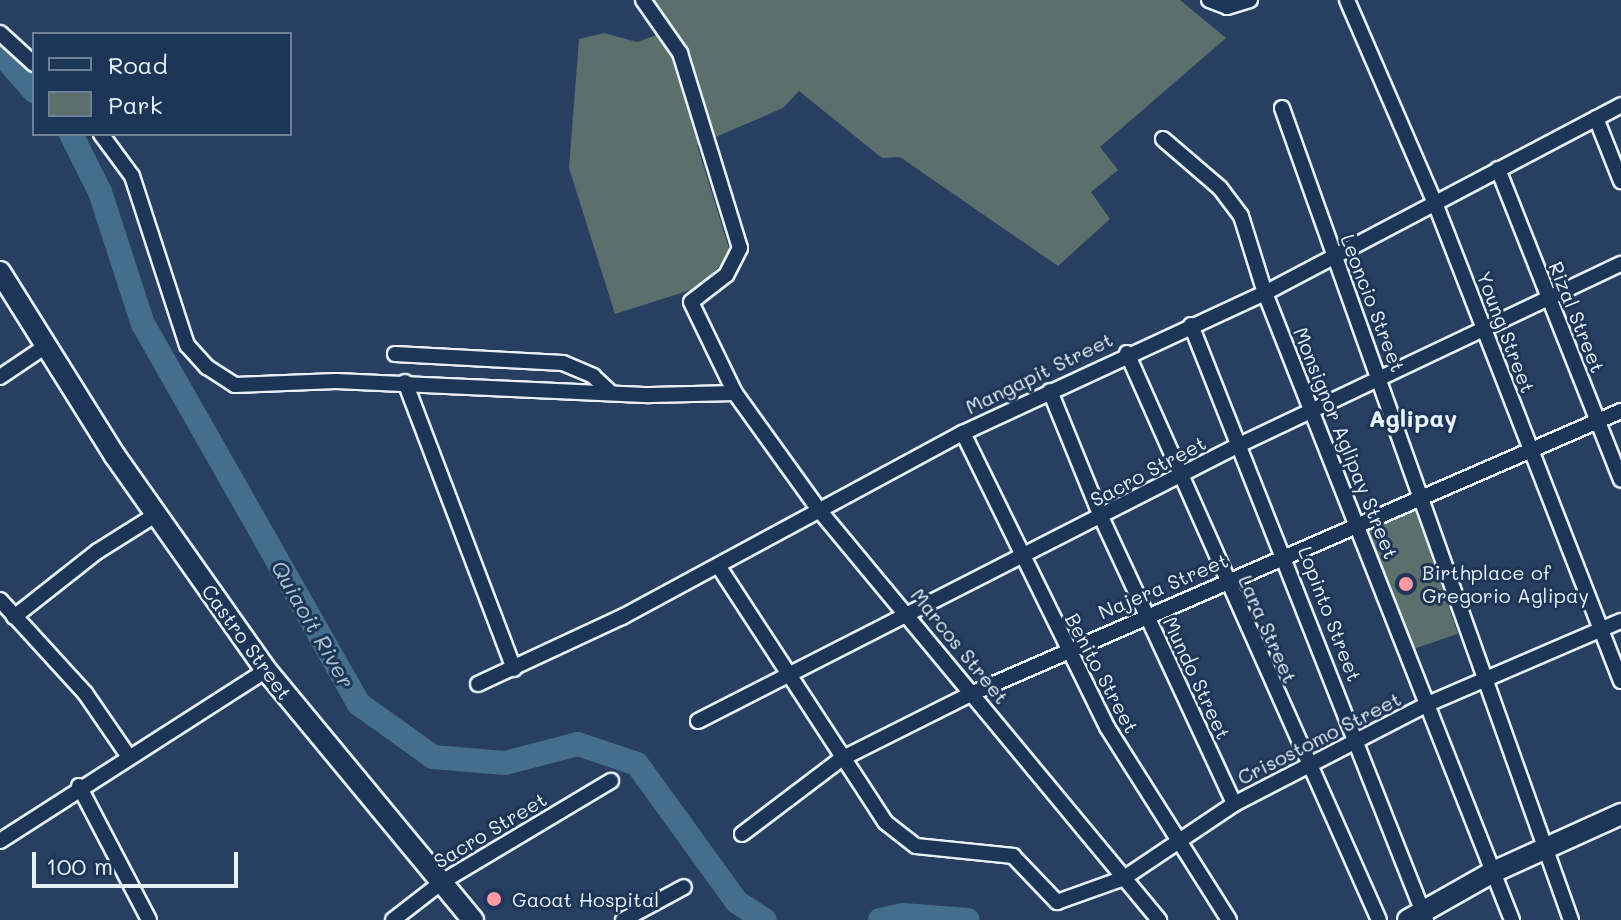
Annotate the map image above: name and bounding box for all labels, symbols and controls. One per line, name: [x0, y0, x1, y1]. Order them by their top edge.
legend: [32, 32, 292, 136]
text: Road: [108, 49, 168, 80]
text: Park: [108, 89, 162, 120]
street label: Leoncio Street: [1336, 231, 1410, 375]
street label: Rizal Street: [1544, 258, 1610, 376]
street label: Young Street: [1472, 268, 1540, 396]
street label: Monsignor Aglipay Street: [1289, 324, 1403, 562]
street label: Mangapit Street: [961, 327, 1117, 419]
district label: Aglipay: [1369, 404, 1457, 432]
street label: Sacro Street: [1086, 430, 1210, 512]
street label: Lopinto Street: [1293, 543, 1367, 685]
street label: Najera Street: [1094, 548, 1232, 624]
water label: Quiaoit River: [266, 555, 360, 693]
place label: Birthplace of Gregorio Aglipay: [1422, 560, 1589, 607]
street label: Lara Street: [1234, 571, 1302, 687]
marker: Birthplace of Gregorio Aglipay: [1397, 575, 1415, 593]
street label: Castro Street: [197, 579, 297, 705]
street label: Marcos Street: [906, 583, 1014, 709]
street label: Benito Street: [1060, 609, 1144, 737]
street label: Mundo Street: [1158, 613, 1236, 743]
street label: Crisostomo Street: [1233, 686, 1405, 790]
street label: Sacro Street: [429, 787, 551, 873]
scale bar: [36, 836, 242, 886]
text: 100 m: [46, 850, 113, 881]
place label: Gaoat Hospital: [512, 887, 659, 911]
marker: Gaoat Hospital: [483, 888, 505, 910]

